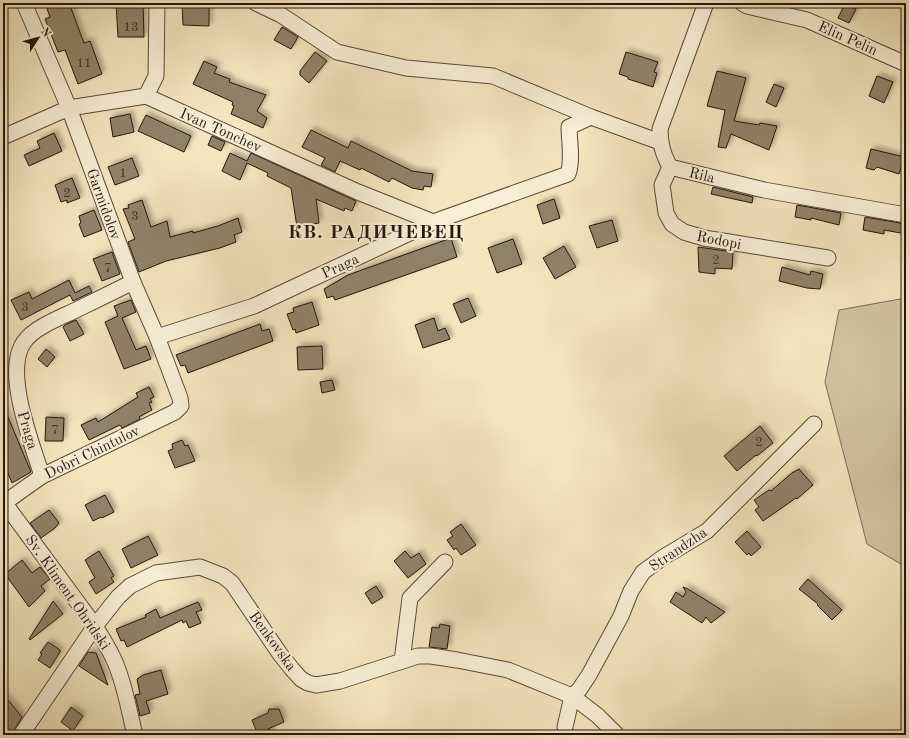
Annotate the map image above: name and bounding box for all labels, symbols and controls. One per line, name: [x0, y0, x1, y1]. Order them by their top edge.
north arrow: [18, 18, 58, 58]
street label: Elin Pelin: [815, 20, 879, 59]
house number: 13: [123, 21, 139, 34]
text: N: [38, 26, 52, 40]
house number: 11: [76, 57, 92, 70]
street label: Ivan Tonchev: [177, 107, 264, 156]
street label: Rila: [687, 166, 717, 187]
street label: Garmidolov: [83, 167, 122, 242]
house number: 1: [119, 167, 127, 180]
house number: 2: [63, 187, 71, 200]
house number: 3: [131, 210, 139, 223]
district label: КВ. РАДИЧЕВЕЦ: [288, 224, 464, 243]
street label: Rodopi: [695, 230, 742, 253]
street label: Praga: [320, 252, 362, 282]
house number: 2: [712, 254, 720, 267]
house number: 7: [104, 262, 112, 275]
house number: 3: [21, 301, 29, 314]
street label: Praga: [14, 409, 40, 452]
street label: Dobri Chintulov: [43, 424, 143, 483]
house number: 7: [51, 424, 59, 437]
house number: 2: [755, 436, 763, 449]
street label: Strandzha: [647, 525, 711, 575]
street label: Sv. Kliment Ohridski: [21, 533, 112, 653]
street label: Benkovska: [245, 609, 299, 675]

